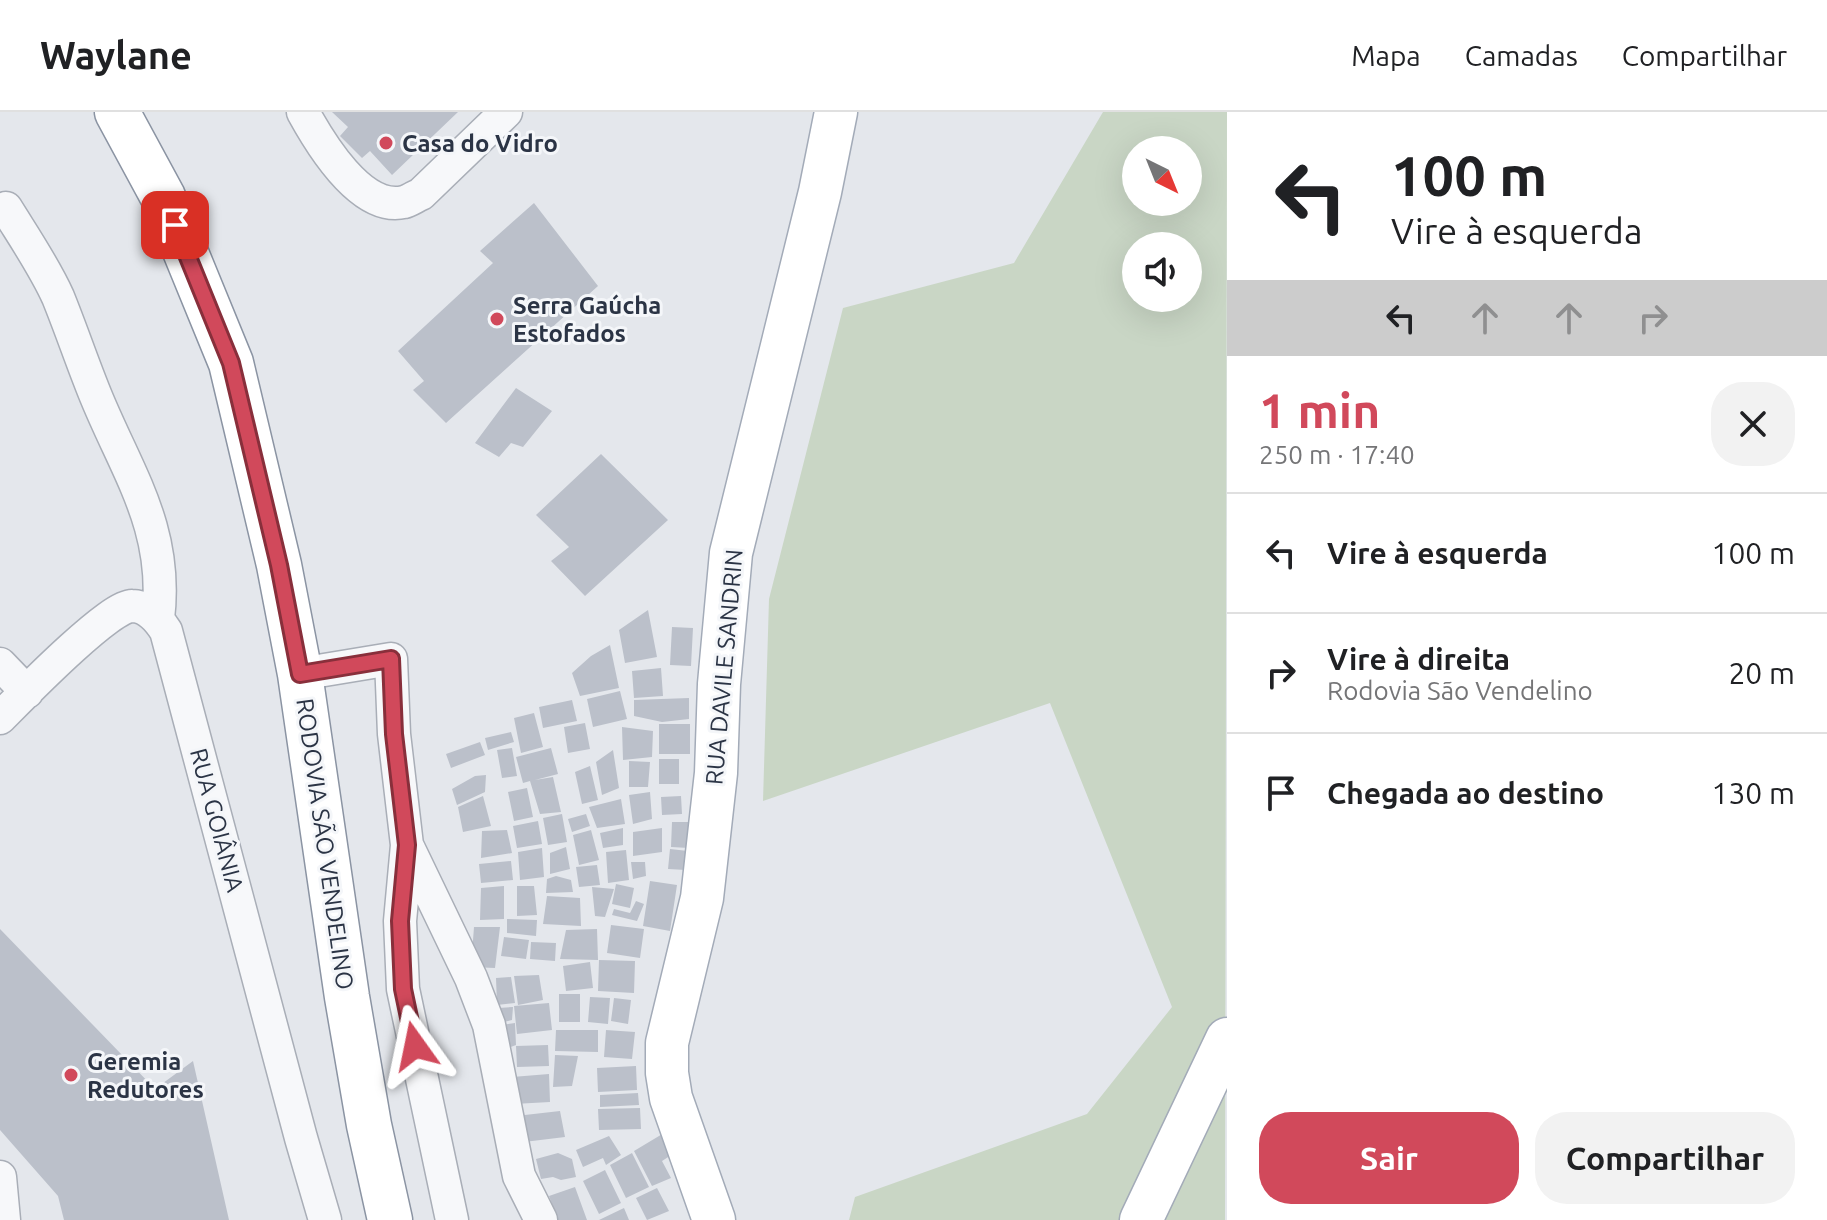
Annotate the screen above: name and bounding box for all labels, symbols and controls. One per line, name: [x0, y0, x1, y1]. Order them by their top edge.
text: Waylane: [40, 34, 192, 76]
text: Mapa: [1351, 40, 1421, 71]
text: Camadas: [1465, 40, 1578, 71]
text: Compartilhar: [1622, 40, 1787, 71]
place label: Casa do Vidro: [402, 130, 558, 157]
marker: Casa do Vidro: [377, 134, 395, 152]
north arrow: [1122, 136, 1202, 216]
map controls: [1122, 136, 1202, 312]
icon: left: [1259, 144, 1363, 248]
text: 100 m: [1391, 144, 1547, 207]
pin: [141, 191, 209, 259]
icon: arrive: [153, 203, 197, 247]
text: Vire à esquerda: [1391, 210, 1642, 251]
button: sound: [1122, 232, 1202, 312]
place label: Serra Gaúcha Estofados: [513, 292, 661, 347]
icon: left: [1379, 296, 1423, 340]
icon: ahead: [1463, 296, 1507, 340]
icon: ahead: [1547, 296, 1591, 340]
icon: right: [1631, 296, 1675, 340]
marker: Serra Gaúcha Estofados: [488, 310, 506, 328]
button: close: [1711, 382, 1795, 466]
text: 1 min: [1259, 383, 1380, 437]
text: 250 m · 17:40: [1259, 440, 1415, 469]
icon: left: [1259, 531, 1303, 575]
text: Vire à esquerda: [1327, 536, 1548, 570]
text: 100 m: [1711, 536, 1795, 570]
street label: RUA DAVILE SANDRIN: [700, 548, 748, 786]
text: Vire à direita: [1327, 642, 1510, 676]
icon: right: [1259, 651, 1303, 695]
text: 20 m: [1728, 656, 1795, 690]
text: Rodovia São Vendelino: [1327, 676, 1593, 705]
street label: RODOVIA SÃO VENDELINO: [291, 697, 359, 991]
street label: RUA GOIÂNIA: [185, 745, 250, 895]
icon: arrive: [1259, 771, 1303, 815]
text: Chegada ao destino: [1327, 776, 1604, 810]
text: 130 m: [1711, 776, 1795, 810]
position arrow: [373, 1004, 457, 1088]
place label: Geremia Redutores: [87, 1048, 204, 1103]
marker: Geremia Redutores: [62, 1066, 80, 1084]
button: Sair: [1259, 1112, 1519, 1204]
button: Compartilhar: [1535, 1112, 1795, 1204]

